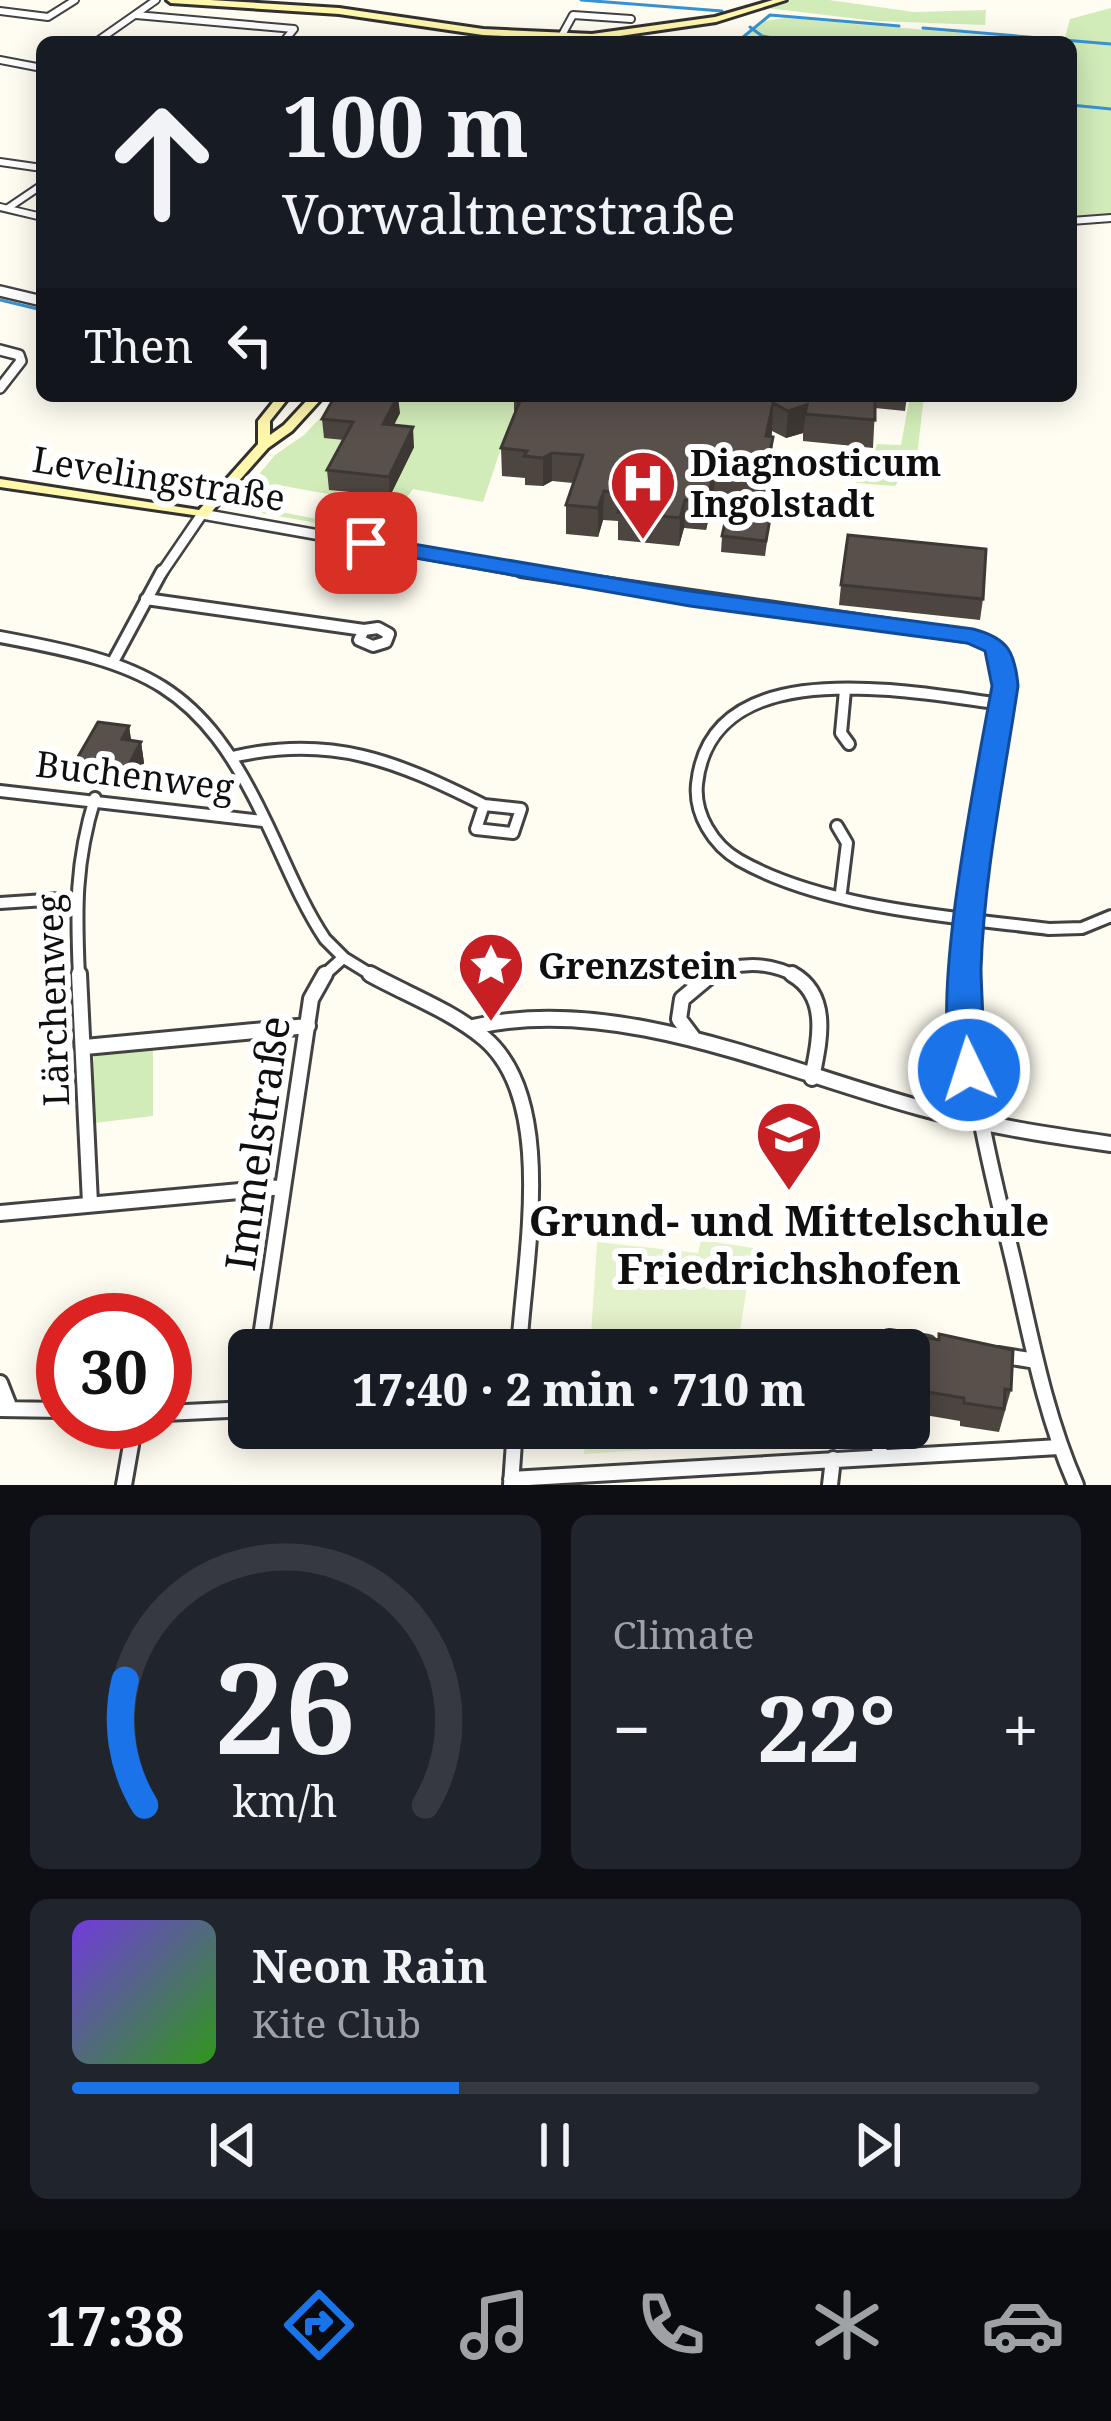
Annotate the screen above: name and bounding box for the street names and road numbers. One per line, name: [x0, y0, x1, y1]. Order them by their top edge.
street label: Levelingstraße: [29, 434, 289, 522]
street label: Buchenweg: [33, 739, 237, 811]
street label: Lärchenweg: [24, 893, 80, 1107]
street label: Immelstraße: [210, 1012, 302, 1274]

